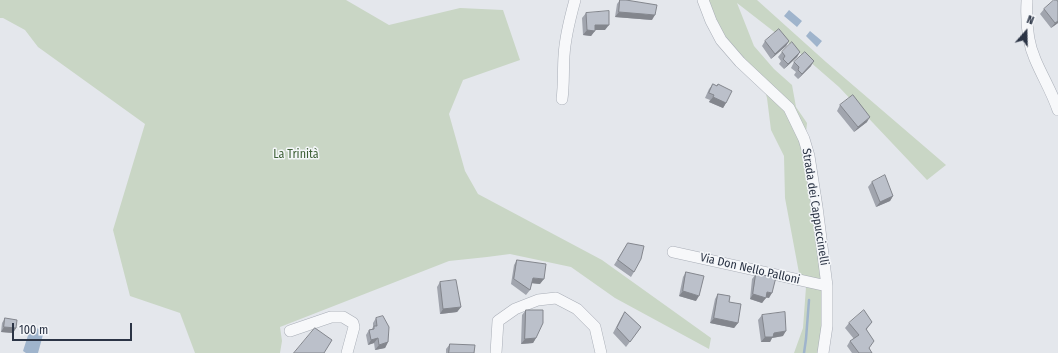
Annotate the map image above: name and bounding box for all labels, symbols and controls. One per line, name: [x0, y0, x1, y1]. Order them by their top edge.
north arrow: [1006, 12, 1046, 52]
text: N: [1025, 13, 1036, 27]
street label: Strada dei Cappuccinelli: [799, 147, 831, 267]
park label: La Trinità: [273, 148, 319, 162]
street label: Via Don Nello Palloni: [699, 250, 801, 288]
scale bar: [14, 315, 134, 341]
text: 100 m: [19, 323, 48, 337]

